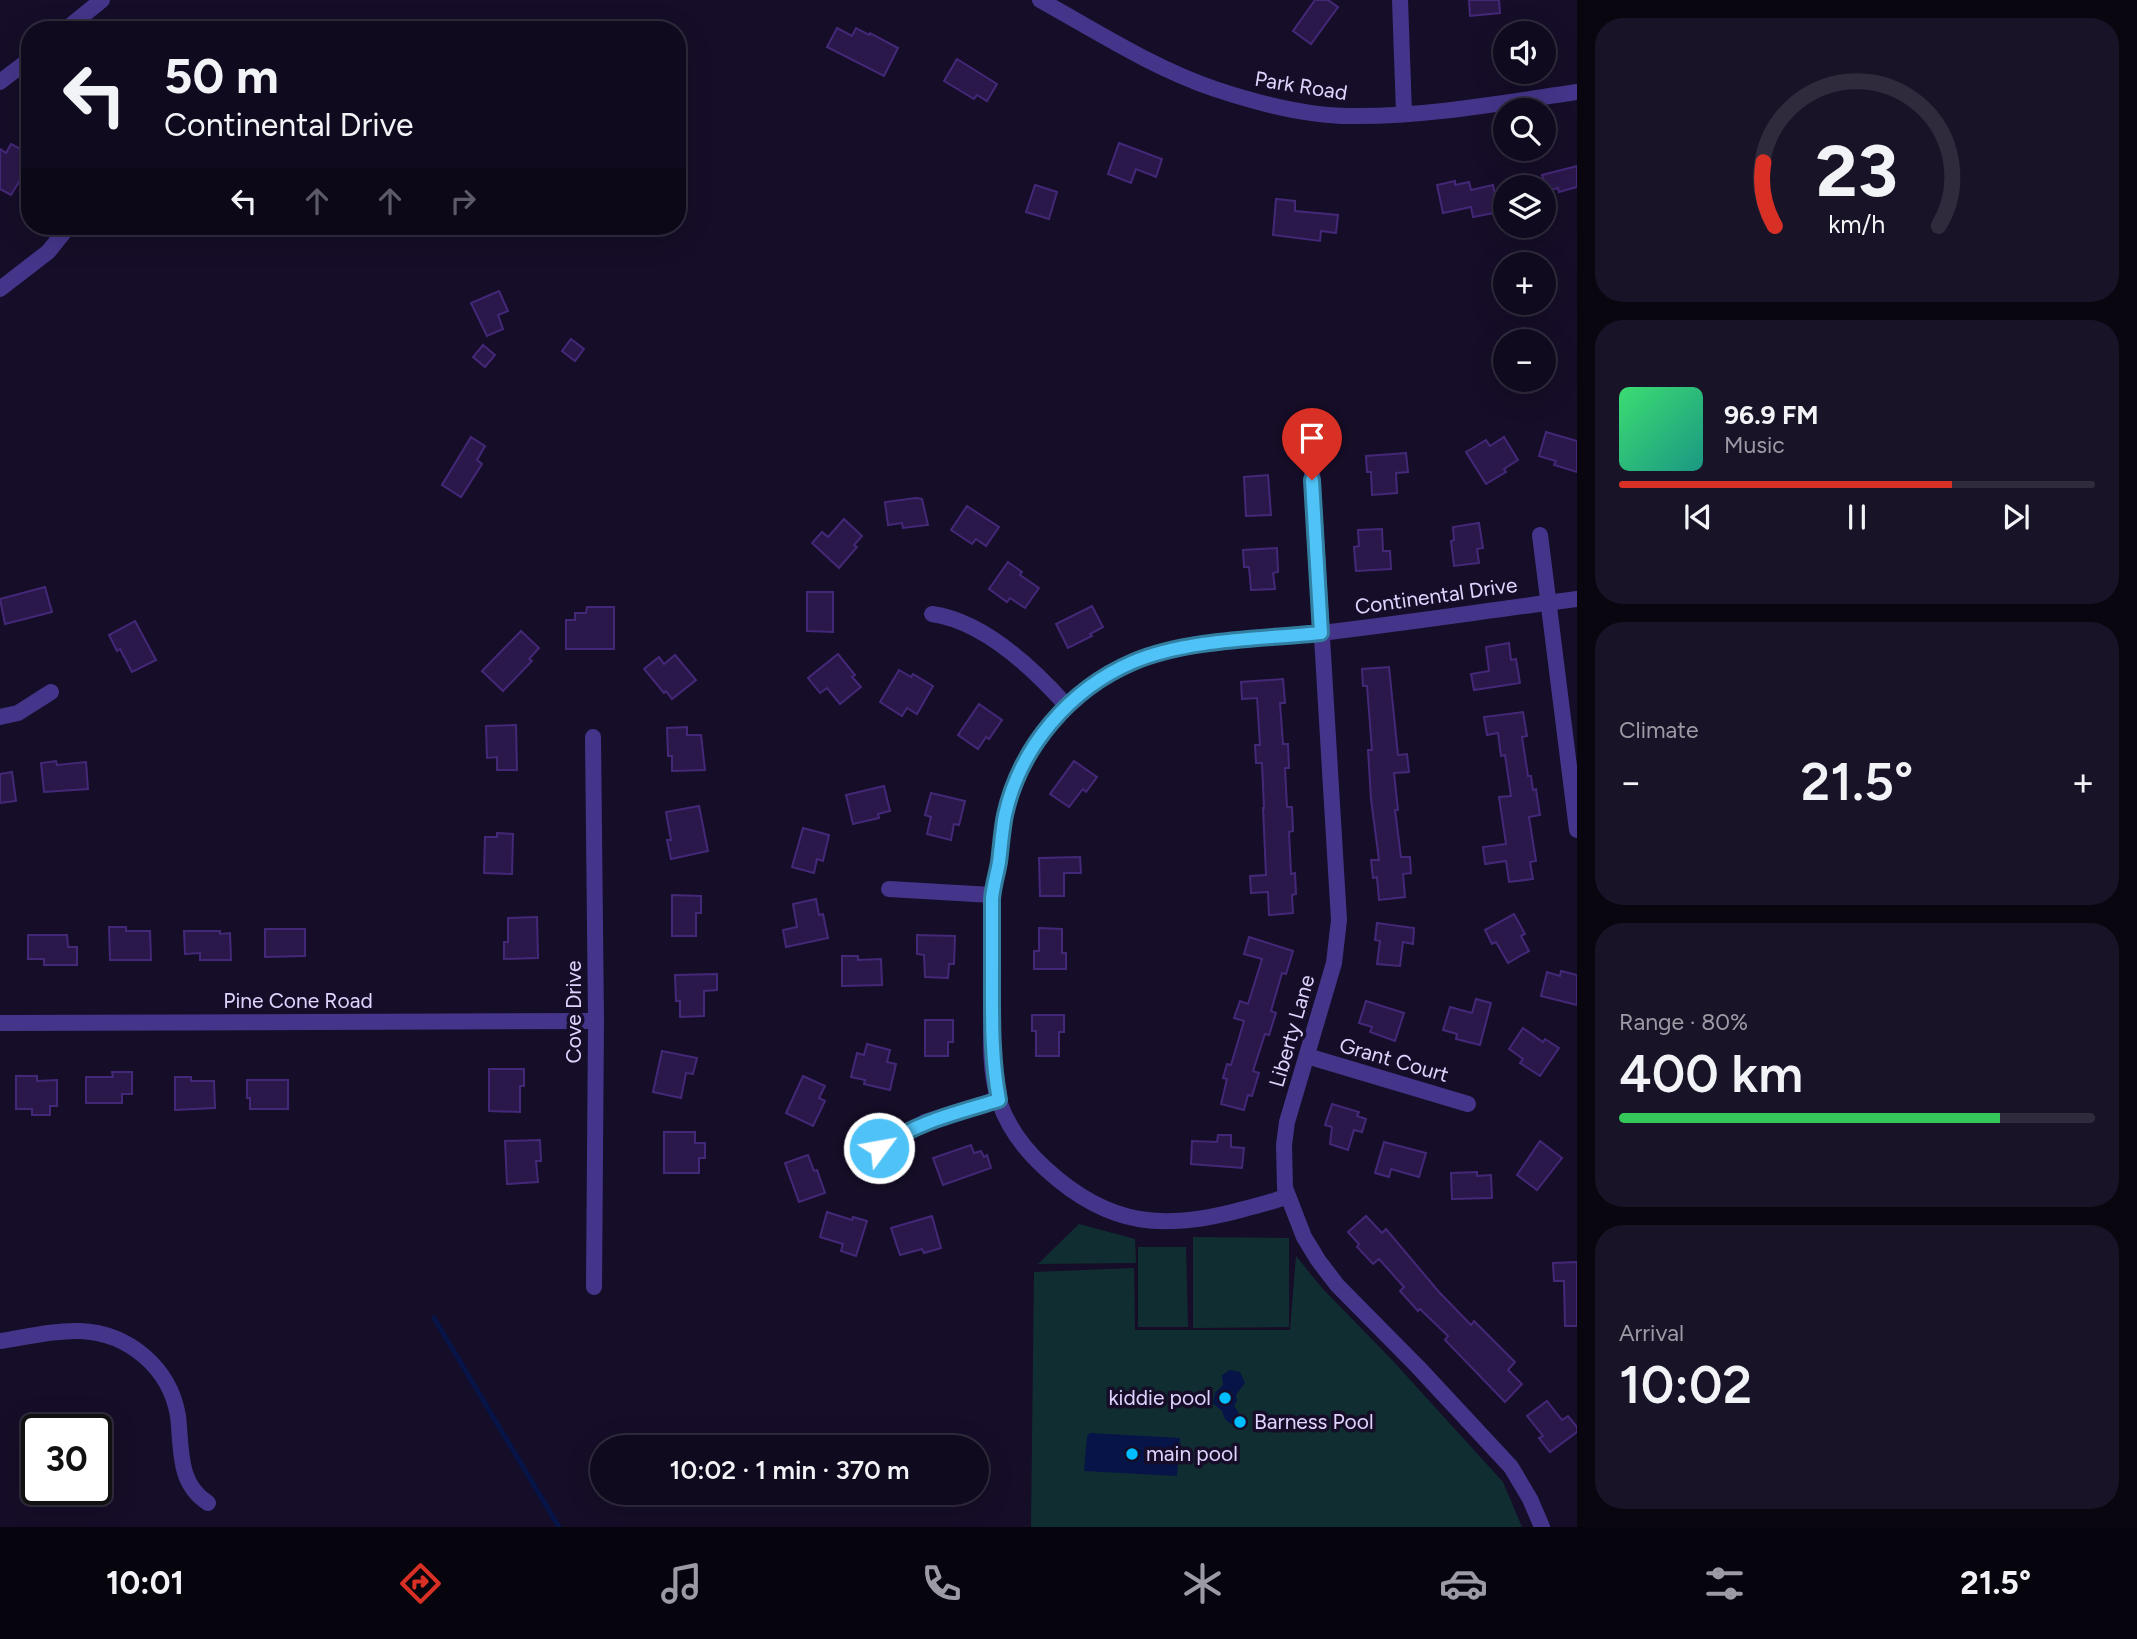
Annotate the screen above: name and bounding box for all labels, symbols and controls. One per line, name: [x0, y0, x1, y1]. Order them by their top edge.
map controls: [1493, 21, 1556, 392]
button: sound: [1493, 21, 1556, 84]
text: 50 m: [164, 46, 279, 105]
icon: left: [49, 49, 140, 140]
street label: Park Road: [1253, 66, 1349, 105]
button: search: [1493, 98, 1556, 161]
text: Continental Drive: [164, 106, 413, 144]
text: 23: [1816, 127, 1898, 214]
button: layers: [1493, 175, 1556, 238]
icon: left: [225, 182, 263, 220]
icon: ahead: [298, 182, 336, 220]
icon: ahead: [371, 182, 409, 220]
icon: right: [444, 182, 482, 220]
text: km/h: [1828, 209, 1886, 239]
button: +: [1493, 252, 1556, 315]
button: −: [1493, 329, 1556, 392]
text: 96.9 FM: [1724, 399, 1819, 431]
pin: [1282, 408, 1342, 480]
icon: arrive: [1293, 419, 1331, 457]
text: Music: [1724, 431, 1785, 459]
icon: previous: [1679, 498, 1717, 536]
icon: pause: [1838, 498, 1876, 536]
icon: next: [1997, 498, 2035, 536]
street label: Continental Drive: [1353, 572, 1519, 619]
text: Climate: [1619, 716, 1698, 744]
text: 21.5°: [1800, 751, 1914, 813]
text: −: [1619, 759, 1643, 805]
text: +: [2071, 759, 2095, 805]
street label: Cove Drive: [561, 961, 586, 1063]
street label: Liberty Lane: [1264, 972, 1319, 1090]
street label: Pine Cone Road: [223, 988, 373, 1013]
text: Range · 80%: [1619, 1008, 1748, 1036]
street label: Grant Court: [1337, 1032, 1452, 1087]
text: 400 km: [1619, 1043, 1803, 1105]
position arrow: [842, 1111, 916, 1185]
text: Arrival: [1619, 1319, 1684, 1347]
text: 10:02: [1619, 1354, 1752, 1416]
place label: kiddie pool: [1108, 1385, 1211, 1410]
marker: kiddie pool: [1217, 1390, 1233, 1406]
place label: Barness Pool: [1254, 1409, 1374, 1434]
speed limit sign: 30: [21, 1414, 112, 1505]
marker: Barness Pool: [1232, 1414, 1248, 1430]
place label: main pool: [1146, 1441, 1238, 1466]
marker: main pool: [1124, 1446, 1140, 1462]
text: 10:02 · 1 min · 370 m: [670, 1454, 909, 1486]
icon: directions: [396, 1559, 445, 1608]
icon: music: [657, 1559, 706, 1608]
icon: phone: [917, 1559, 966, 1608]
icon: climate: [1178, 1559, 1227, 1608]
icon: car: [1439, 1559, 1488, 1608]
icon: filters: [1700, 1559, 1749, 1608]
text: 10:01: [106, 1564, 184, 1602]
text: 21.5°: [1960, 1564, 2031, 1602]

